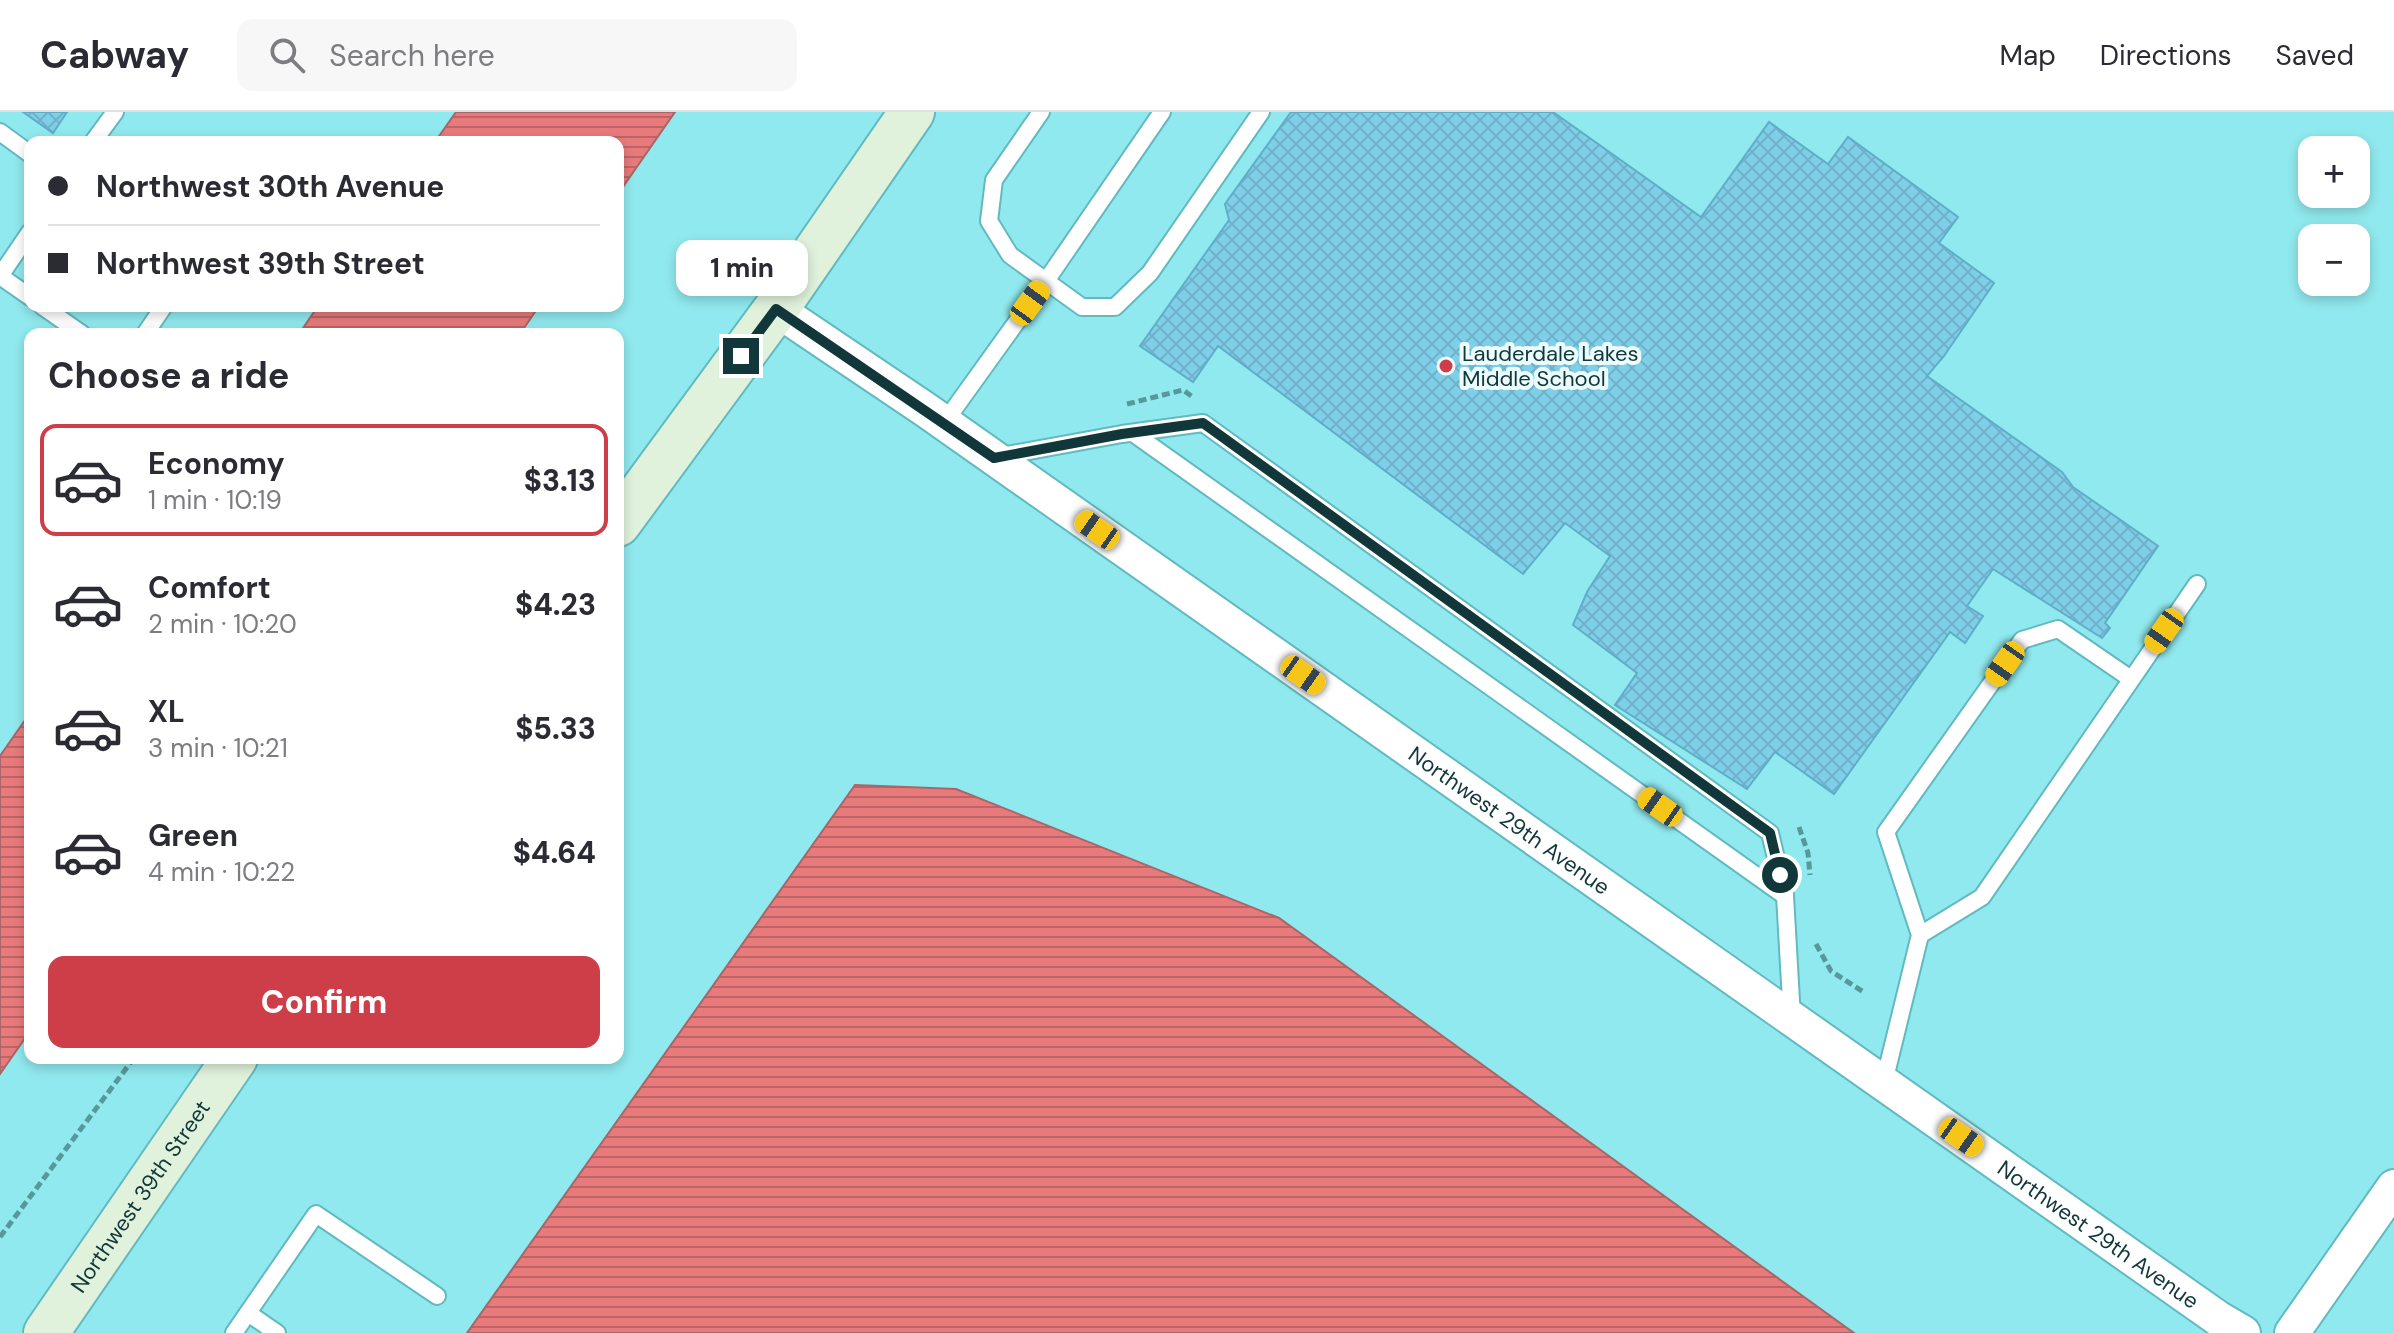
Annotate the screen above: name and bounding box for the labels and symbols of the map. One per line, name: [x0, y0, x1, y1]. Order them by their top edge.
callout: 1 min: [675, 240, 807, 296]
car: [1006, 277, 1054, 329]
route end: [723, 338, 759, 374]
place label: Lauderdale Lakes Middle School: [1462, 339, 1639, 393]
marker: Lauderdale Lakes Middle School: [1437, 357, 1455, 375]
car: [1070, 506, 1124, 554]
car: [2140, 604, 2188, 658]
car: [1981, 637, 2029, 691]
car: [1276, 651, 1330, 699]
street label: Northwest 29th Avenue: [1403, 739, 1616, 901]
car: [1633, 783, 1687, 831]
route start: [1762, 857, 1798, 893]
street label: Northwest 39th Street: [64, 1094, 216, 1298]
car: [1934, 1113, 1988, 1161]
street label: Northwest 29th Avenue: [1992, 1153, 2205, 1315]

